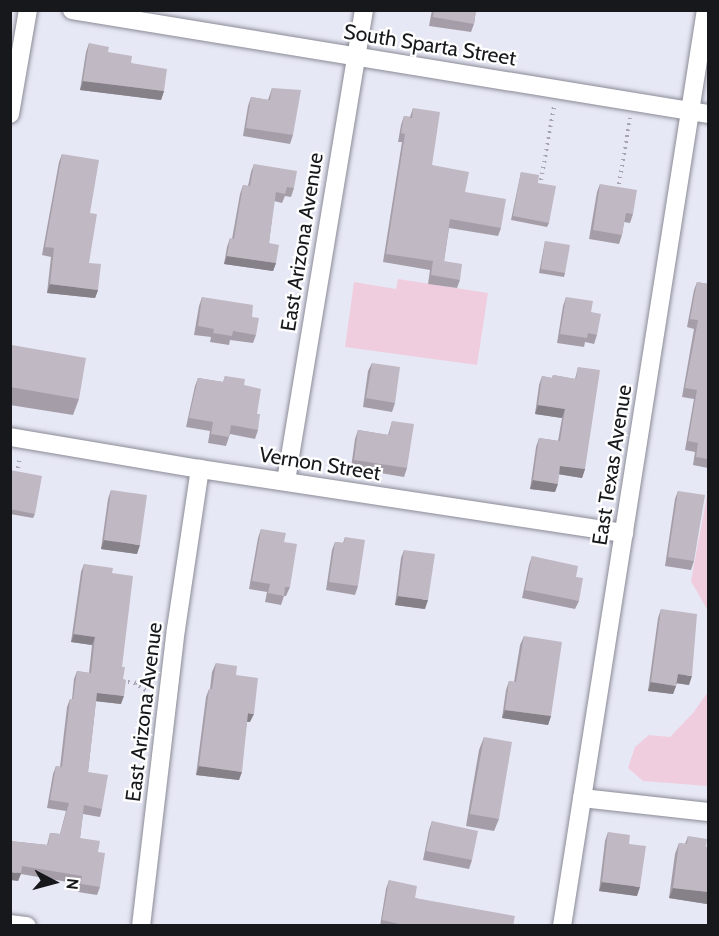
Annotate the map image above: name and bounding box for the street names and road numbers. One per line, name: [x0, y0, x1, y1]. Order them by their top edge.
street label: South Sparta Street: [342, 19, 518, 71]
street label: East Arizona Avenue: [275, 151, 329, 333]
street label: East Texas Avenue: [587, 383, 637, 547]
street label: Vernon Street: [257, 442, 383, 486]
street label: East Arizona Avenue: [120, 621, 168, 803]

